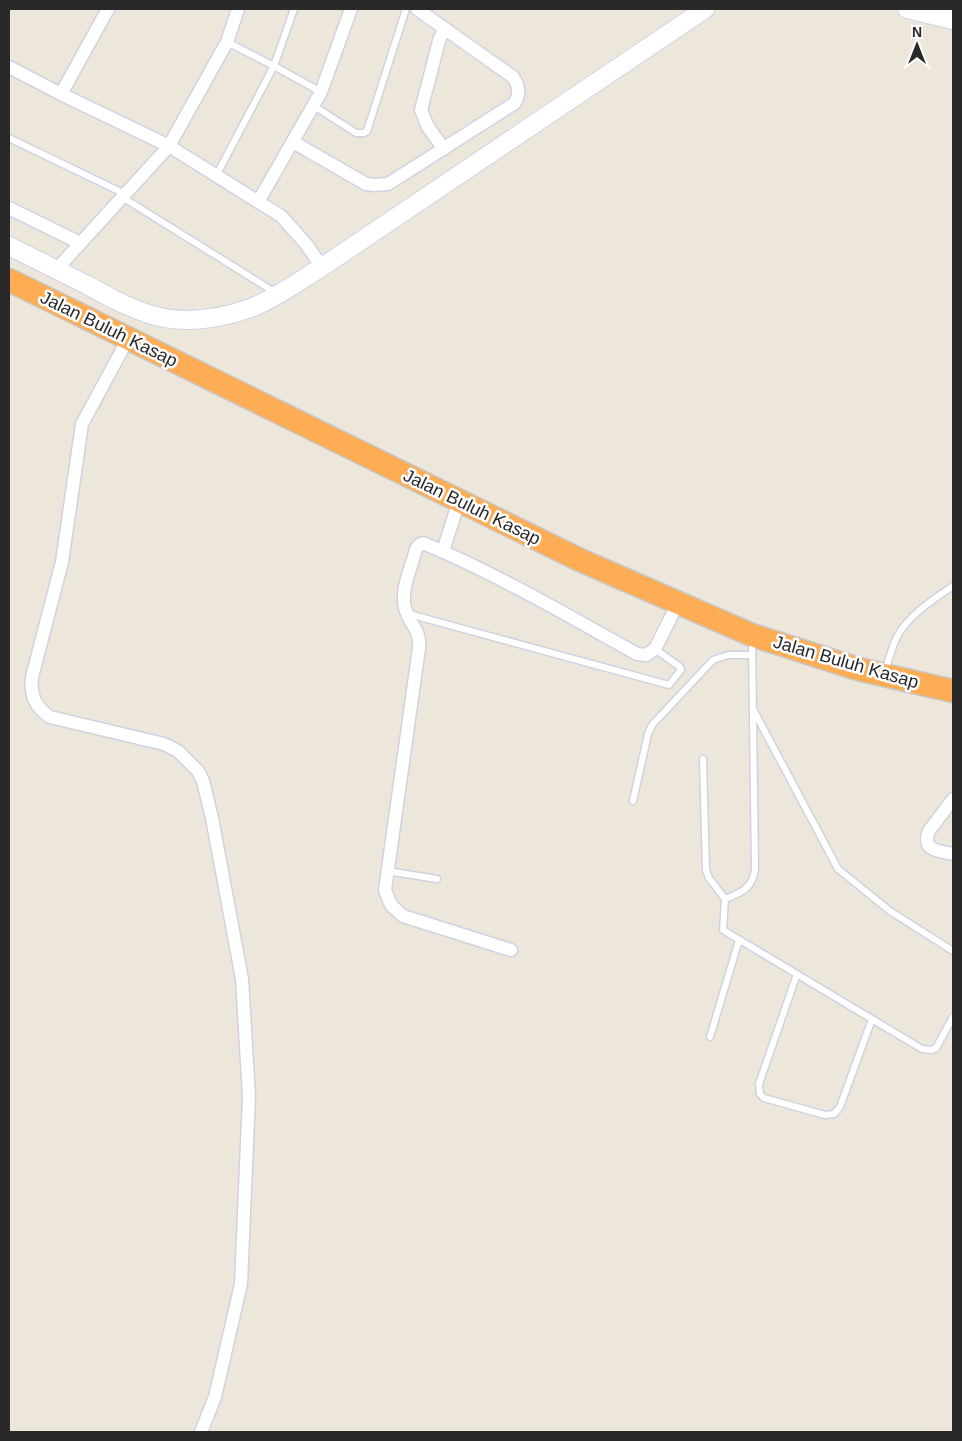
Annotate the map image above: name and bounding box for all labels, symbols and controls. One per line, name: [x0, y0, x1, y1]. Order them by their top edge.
north arrow: [892, 20, 942, 70]
text: N: [912, 24, 922, 40]
street label: Jalan Buluh Kasap: [37, 287, 181, 371]
street label: Jalan Buluh Kasap: [400, 465, 544, 549]
street label: Jalan Buluh Kasap: [771, 632, 921, 692]

